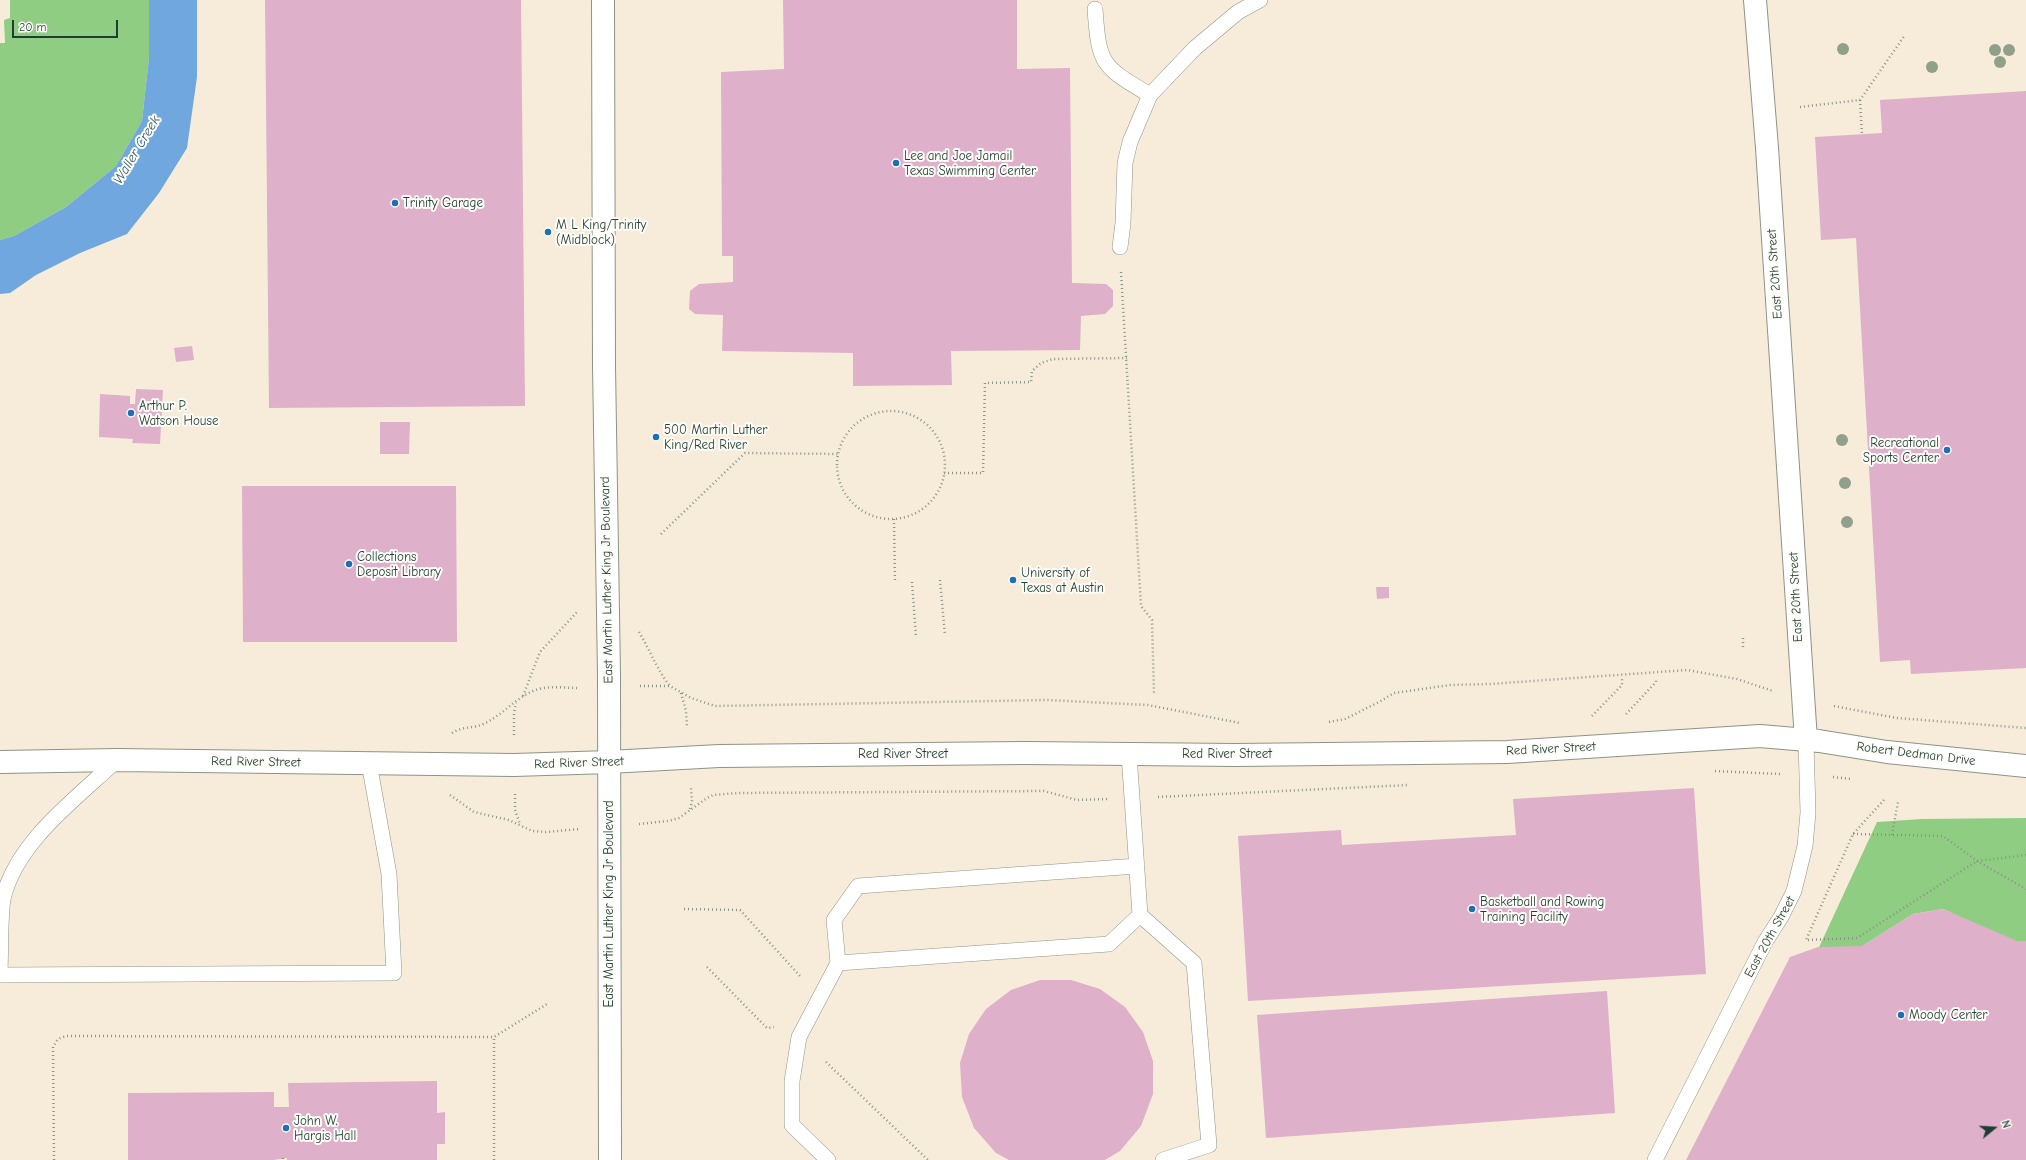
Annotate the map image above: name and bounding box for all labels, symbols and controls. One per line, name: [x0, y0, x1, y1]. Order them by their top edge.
scale bar: [14, 12, 120, 38]
text: 20 m: [19, 20, 47, 34]
water label: Waller Creek: [110, 113, 164, 187]
place label: Lee and Joe Jamail Texas Swimming Center: [904, 148, 1036, 179]
marker: Lee and Joe Jamail Texas Swimming Center: [891, 158, 901, 168]
place label: Trinity Garage: [403, 195, 483, 211]
marker: Trinity Garage: [390, 198, 400, 208]
place label: M L King/Trinity (Midblock): [556, 217, 646, 248]
marker: M L King/Trinity (Midblock): [543, 227, 553, 237]
street label: East 20th Street: [1764, 228, 1786, 320]
place label: Arthur P. Watson House: [139, 398, 218, 429]
marker: Arthur P. Watson House: [126, 408, 136, 418]
place label: 500 Martin Luther King/Red River: [664, 422, 768, 453]
marker: 500 Martin Luther King/Red River: [651, 432, 661, 442]
place label: Recreational Sports Center: [1863, 435, 1939, 466]
marker: Recreational Sports Center: [1942, 445, 1952, 455]
street label: East Martin Luther King Jr Boulevard: [597, 476, 617, 684]
place label: Collections Deposit Library: [357, 549, 441, 580]
street label: East 20th Street: [1786, 551, 1806, 643]
marker: Collections Deposit Library: [344, 559, 354, 569]
place label: University of Texas at Austin: [1021, 565, 1104, 596]
marker: University of Texas at Austin: [1008, 575, 1018, 585]
street label: Red River Street: [1506, 739, 1596, 759]
street label: Robert Dedman Drive: [1856, 739, 1976, 769]
street label: Red River Street: [858, 746, 948, 762]
street label: Red River Street: [1182, 746, 1272, 762]
street label: Red River Street: [211, 753, 301, 771]
street label: Red River Street: [534, 754, 624, 772]
street label: East Martin Luther King Jr Boulevard: [601, 800, 617, 1008]
place label: Basketball and Rowing Training Facility: [1480, 894, 1604, 925]
street label: East 20th Street: [1741, 894, 1799, 980]
marker: Basketball and Rowing Training Facility: [1467, 904, 1477, 914]
place label: Moody Center: [1909, 1007, 1987, 1023]
marker: Moody Center: [1896, 1010, 1906, 1020]
north arrow: [1974, 1108, 2014, 1148]
place label: John W. Hargis Hall: [294, 1113, 356, 1144]
text: N: [1999, 1119, 2013, 1130]
marker: John W. Hargis Hall: [281, 1123, 291, 1133]

